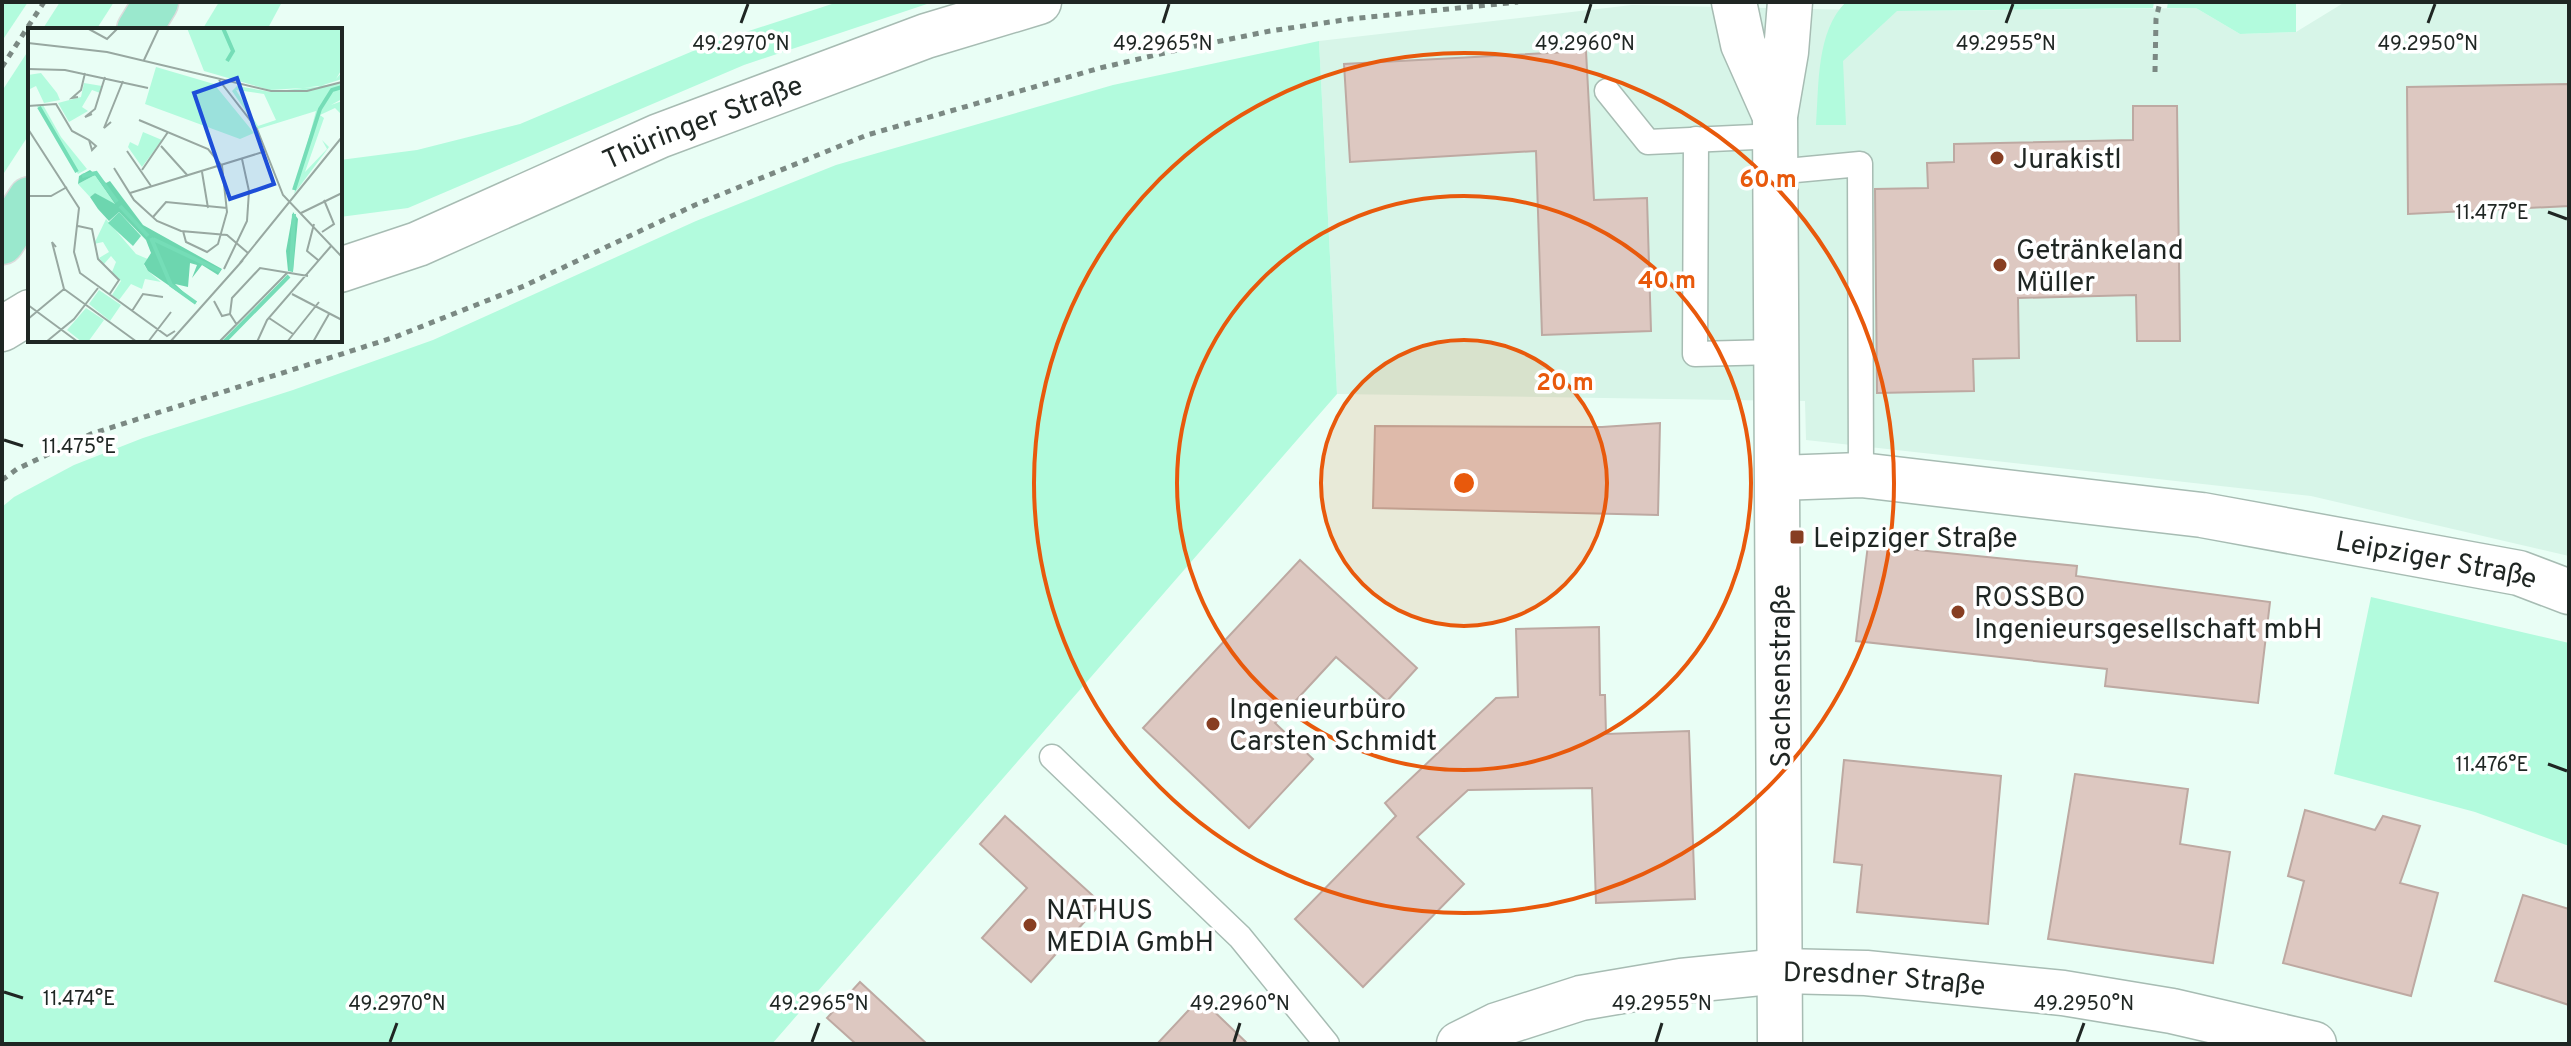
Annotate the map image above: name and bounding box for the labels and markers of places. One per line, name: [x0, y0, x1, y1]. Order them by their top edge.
place label: Jurakistl: [2013, 143, 2122, 179]
marker: Jurakistl: [1988, 149, 2006, 167]
place label: Getränkeland Müller: [2016, 234, 2184, 302]
marker: Getränkeland Müller: [1991, 256, 2009, 274]
centre of rings: [1450, 469, 1478, 497]
place label: Leipziger Straße: [1813, 522, 2018, 558]
marker: Leipziger Straße: [1788, 528, 1806, 546]
place label: ROSSBO Ingenieursgesellschaft mbH: [1974, 581, 2323, 649]
marker: ROSSBO Ingenieursgesellschaft mbH: [1949, 603, 1967, 621]
place label: Ingenieurbüro Carsten Schmidt: [1229, 693, 1437, 761]
marker: Ingenieurbüro Carsten Schmidt: [1204, 715, 1222, 733]
place label: NATHUS MEDIA GmbH: [1046, 894, 1214, 962]
marker: NATHUS MEDIA GmbH: [1021, 916, 1039, 934]

